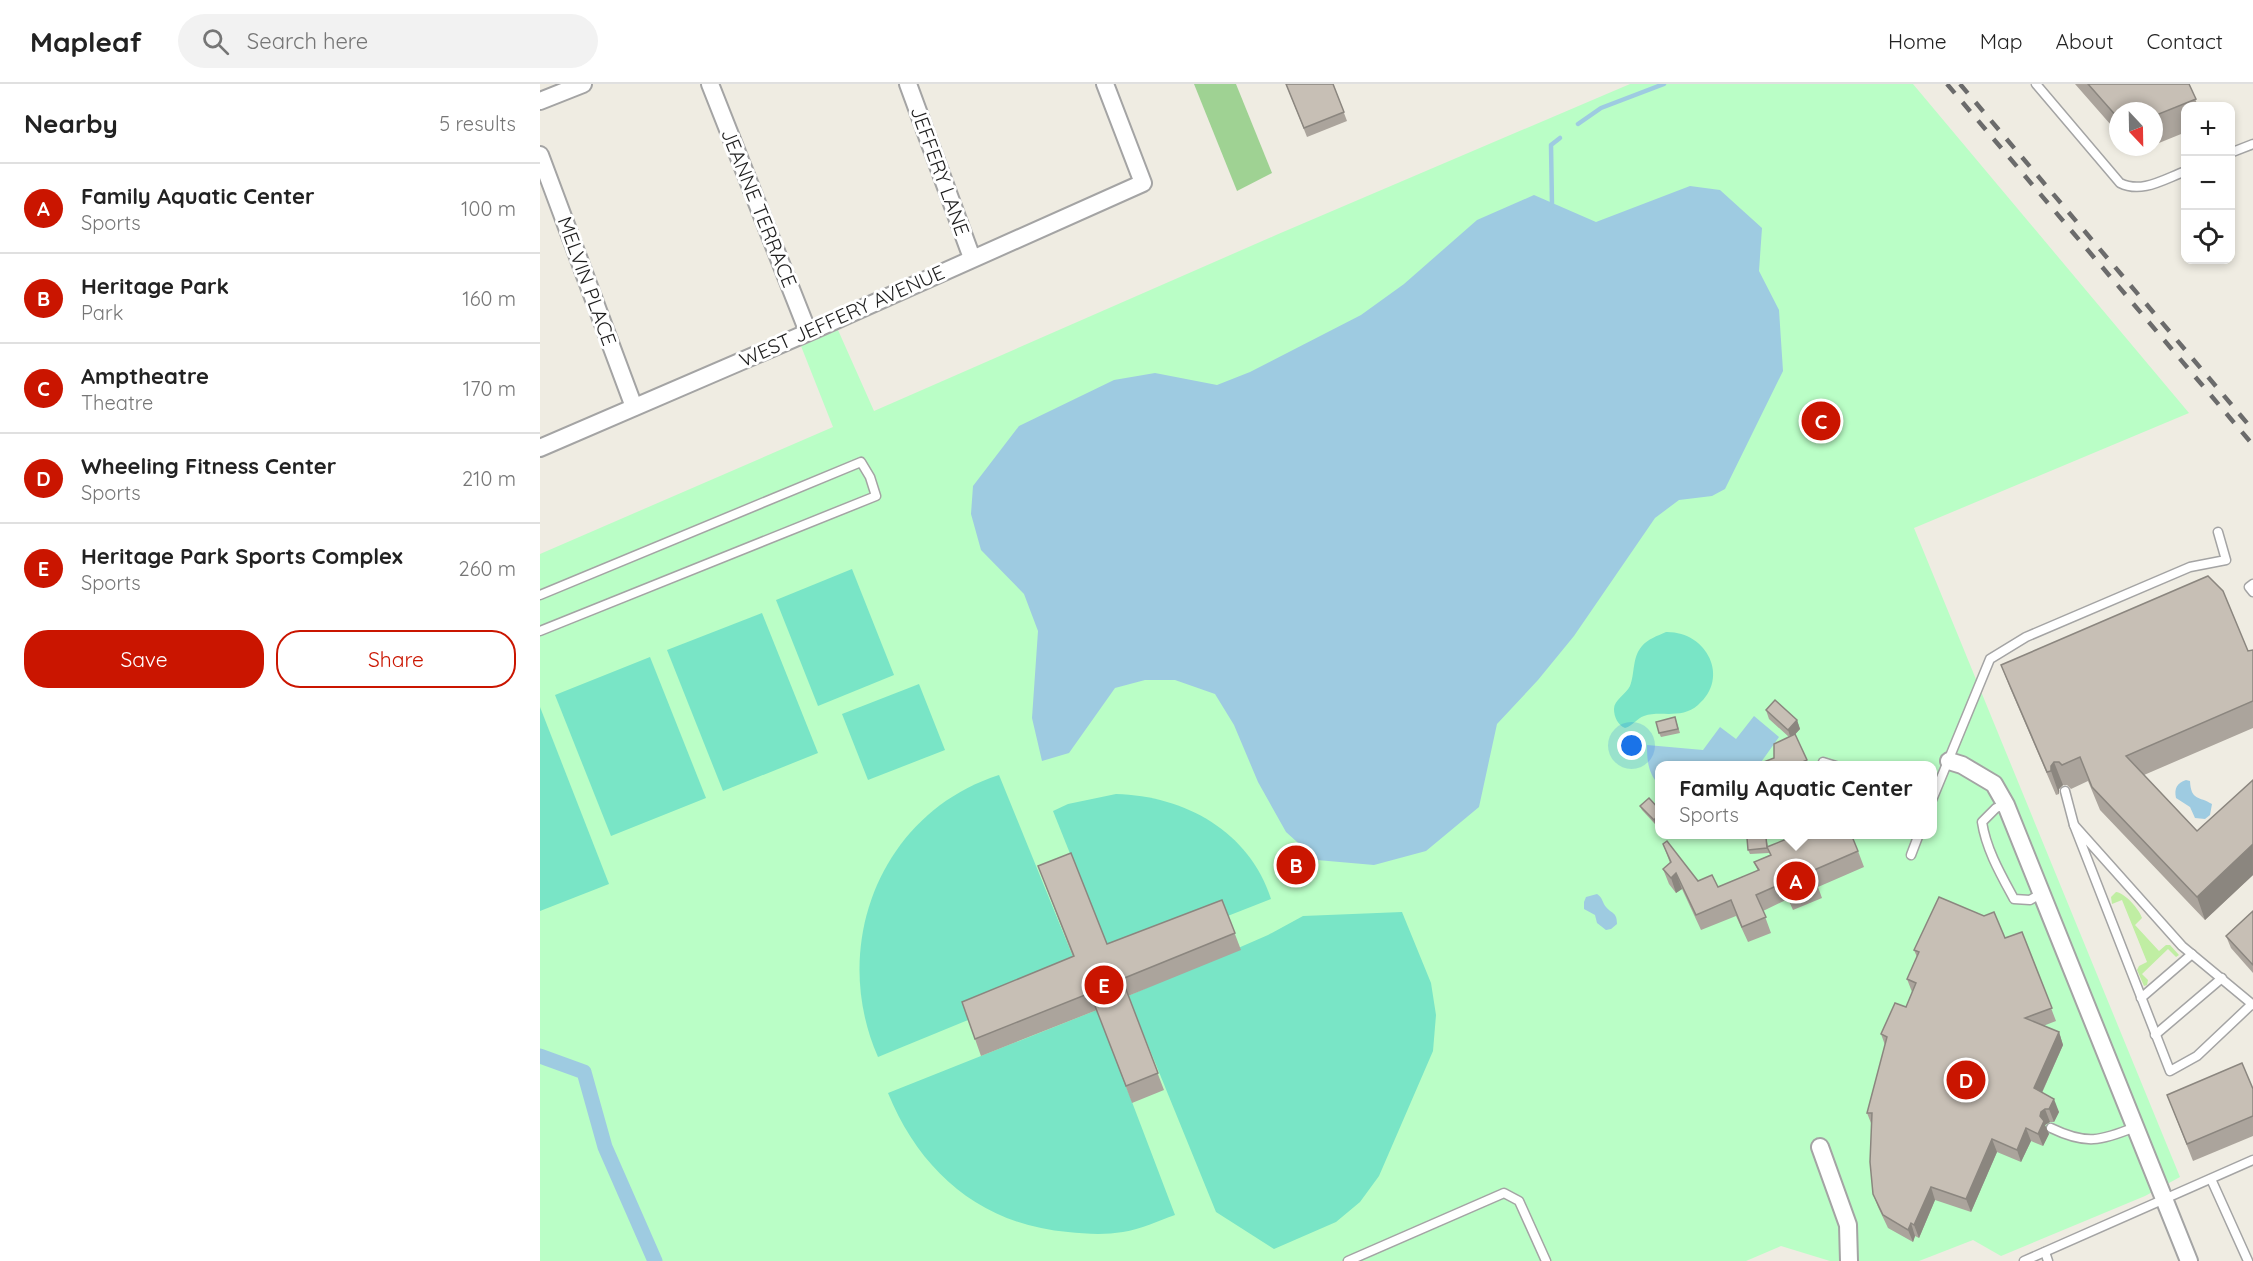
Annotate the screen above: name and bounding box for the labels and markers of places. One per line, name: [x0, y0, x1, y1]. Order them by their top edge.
pin: C: [1802, 398, 1840, 444]
pin: B: [1276, 842, 1316, 888]
pin: A: [1776, 858, 1816, 904]
pin: E: [1084, 962, 1124, 1008]
pin: D: [1946, 1058, 1986, 1102]

